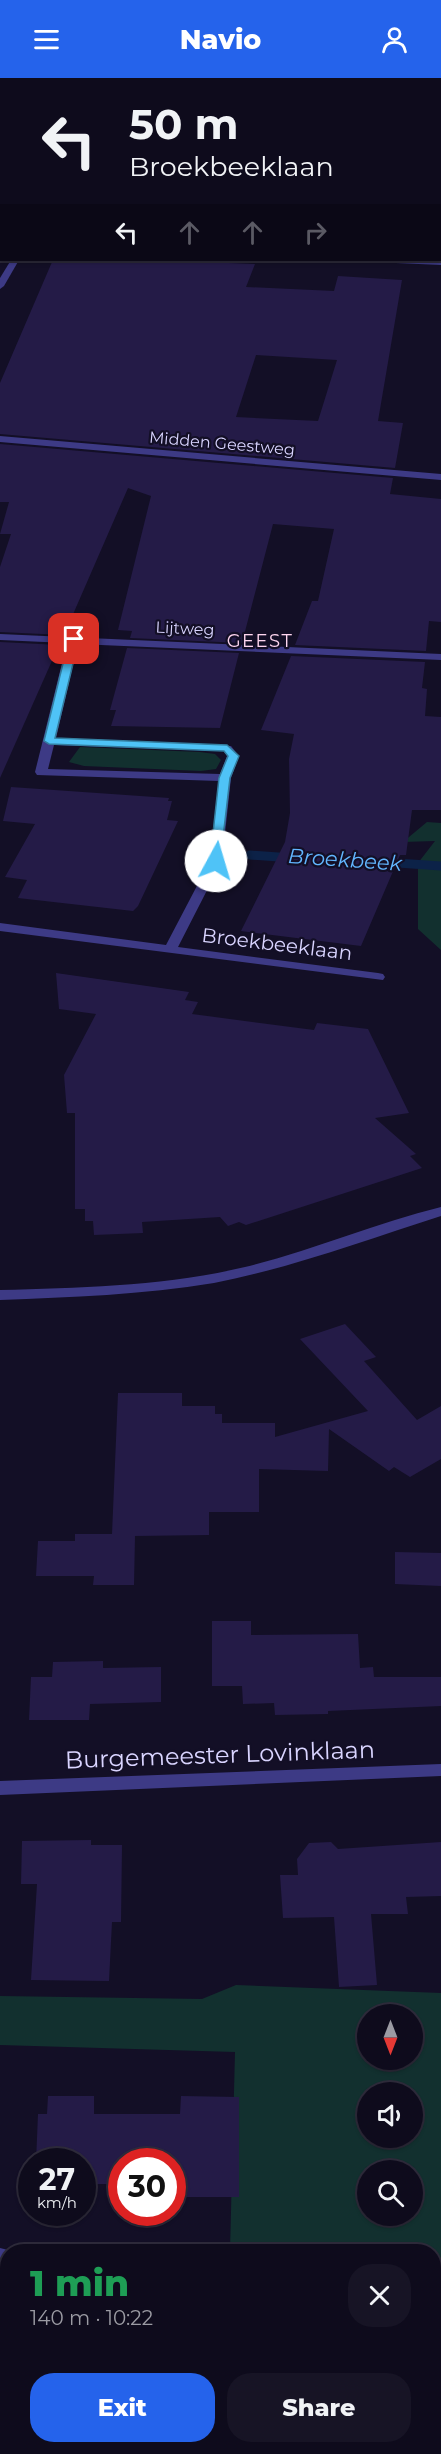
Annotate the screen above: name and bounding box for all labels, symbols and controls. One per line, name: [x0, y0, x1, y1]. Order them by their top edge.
icon: menu: [30, 23, 63, 56]
text: Navio: [180, 23, 261, 56]
icon: person: [378, 23, 411, 56]
text: 50 m: [129, 98, 238, 150]
icon: left: [30, 102, 108, 180]
text: Broekbeeklaan: [129, 150, 334, 183]
icon: left: [110, 216, 143, 249]
icon: ahead: [173, 216, 206, 249]
icon: ahead: [236, 216, 269, 249]
icon: right: [299, 216, 332, 249]
street label: Midden Geestweg: [148, 428, 296, 459]
pin: [48, 613, 99, 664]
street label: Lijtweg: [155, 617, 215, 640]
icon: arrive: [57, 622, 90, 655]
district label: GEEST: [227, 630, 293, 652]
position arrow: [184, 829, 248, 893]
water label: Broekbeek: [287, 843, 404, 876]
street label: Broekbeeklaan: [200, 923, 354, 965]
street label: Burgemeester Lovinklaan: [65, 1735, 375, 1774]
north arrow: [357, 2004, 423, 2070]
map controls: [357, 2004, 423, 2226]
button: sound: [357, 2082, 423, 2148]
speed limit sign: 30: [108, 2148, 186, 2226]
button: search: [357, 2160, 423, 2226]
text: 27: [39, 2161, 75, 2198]
text: km/h: [37, 2193, 77, 2212]
text: 1 min: [30, 2261, 129, 2305]
button: close: [348, 2264, 411, 2327]
text: 140 m · 10:22: [30, 2306, 153, 2330]
button: Exit: [30, 2373, 215, 2442]
button: Share: [227, 2373, 411, 2442]

